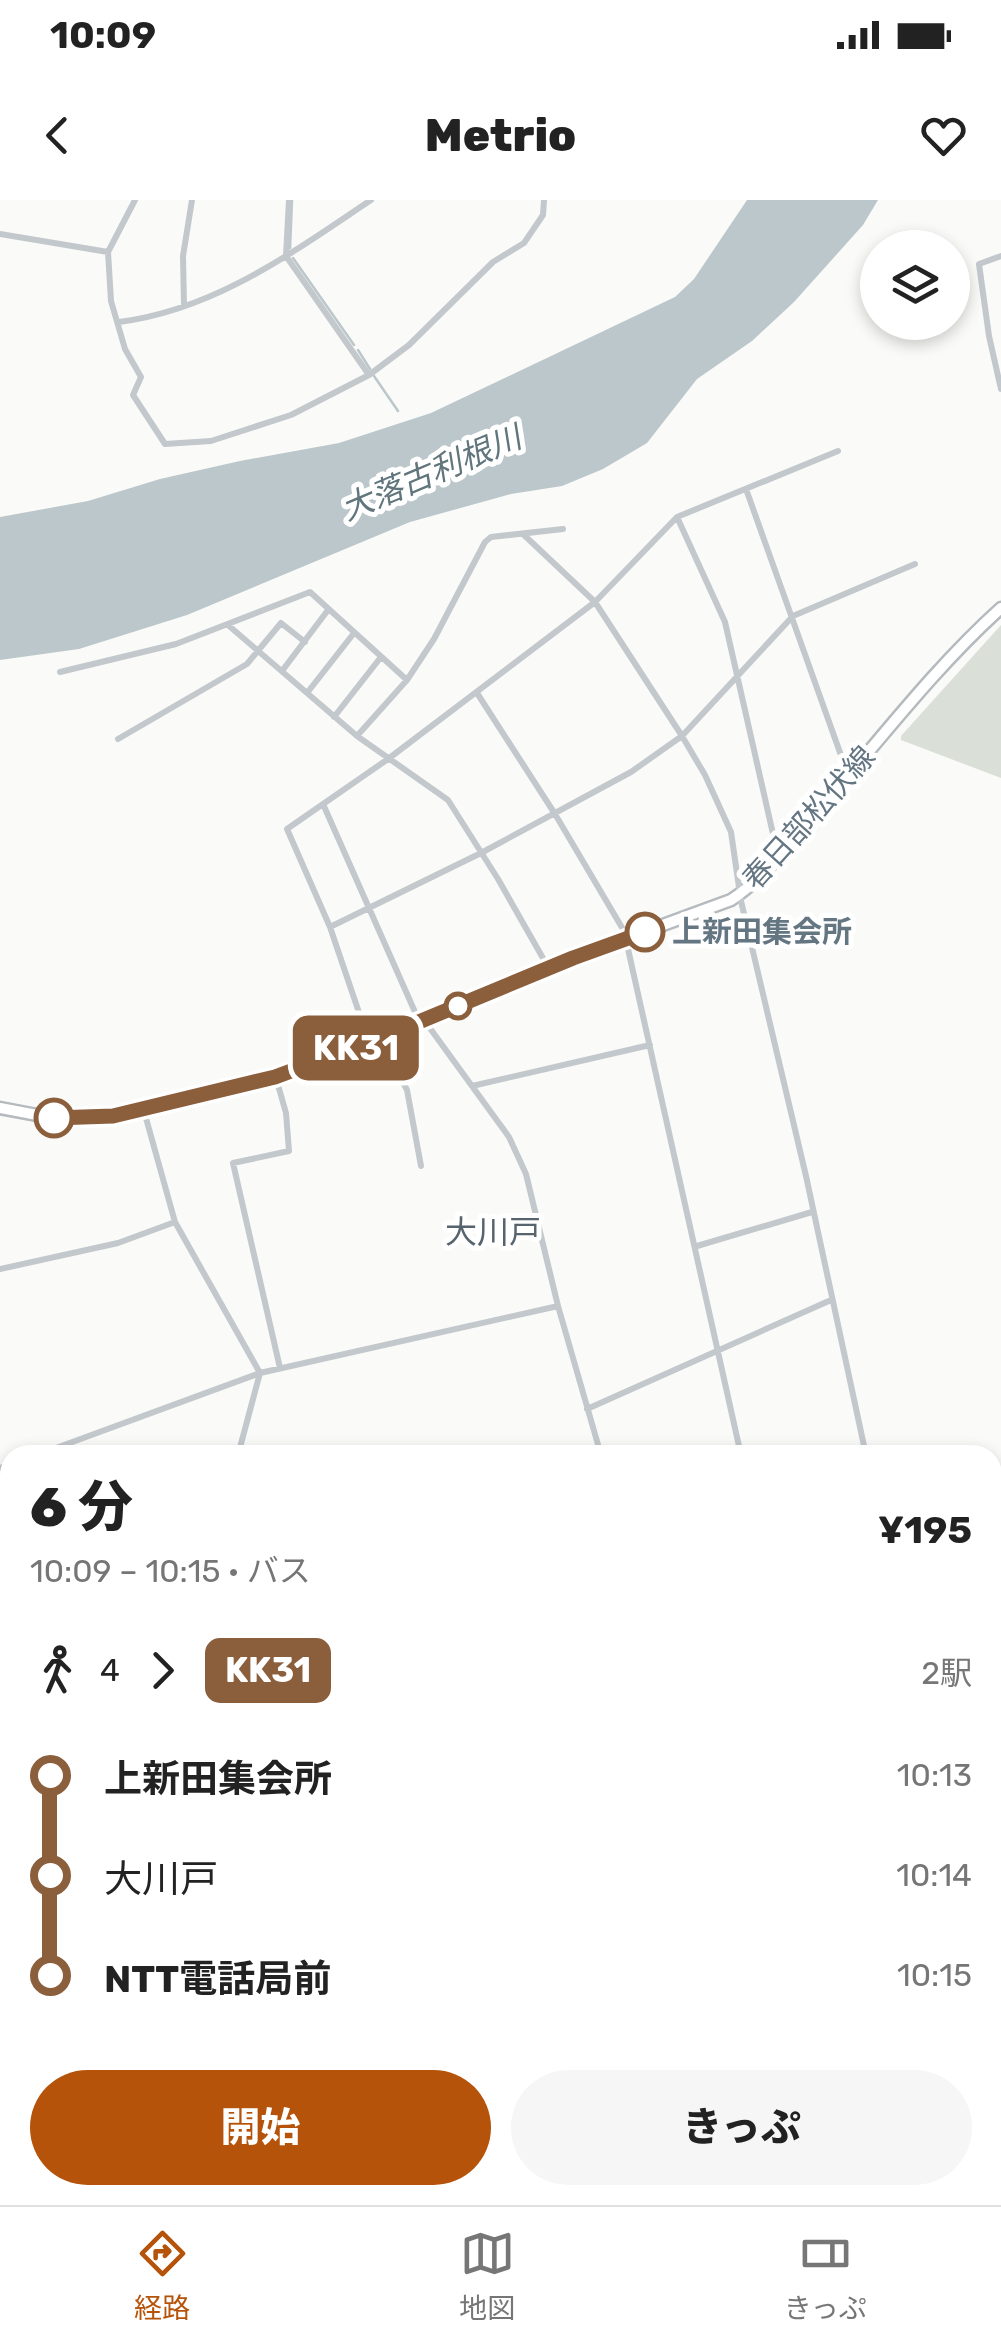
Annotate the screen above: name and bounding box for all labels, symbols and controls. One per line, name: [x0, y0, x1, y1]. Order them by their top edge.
text: 10:09: [50, 12, 156, 58]
icon: back: [30, 108, 85, 163]
icon: heart: [916, 108, 971, 163]
text: Metrio: [425, 109, 576, 162]
map controls: [860, 230, 970, 340]
button: layers: [860, 230, 970, 340]
water label: 大落古利根川: [335, 417, 530, 528]
street label: 春日部松伏線: [735, 739, 883, 897]
marker: 上新田集会所: [626, 913, 664, 951]
place label: 上新田集会所: [672, 914, 852, 950]
unlabelled marker: [445, 993, 471, 1019]
line badge: KK31: [286, 1016, 426, 1080]
text: KK31: [313, 1027, 399, 1069]
unlabelled marker: [35, 1099, 73, 1137]
district label: 大川戸: [445, 1213, 541, 1251]
text: 6 分: [30, 1475, 133, 1540]
text: ¥195: [878, 1507, 972, 1553]
text: 10:09 – 10:15 · バス: [30, 1552, 311, 1590]
icon: walk: [30, 1643, 85, 1698]
icon: forward: [135, 1643, 190, 1698]
text: KK31: [225, 1649, 311, 1691]
text: 4: [100, 1651, 120, 1689]
text: 2駅: [921, 1654, 972, 1692]
text: 上新田集会所: [104, 1756, 332, 1802]
text: 10:13: [897, 1756, 972, 1794]
text: 大川戸: [104, 1856, 218, 1902]
text: 10:14: [896, 1856, 972, 1894]
text: NTT電話局前: [104, 1956, 331, 2002]
text: 10:15: [897, 1956, 972, 1994]
button: 開始: [30, 2070, 491, 2185]
button: きっぷ: [511, 2070, 972, 2185]
tab: 経路: [134, 2226, 190, 2326]
tab: 地図: [459, 2226, 515, 2326]
tab: きっぷ: [784, 2226, 867, 2326]

